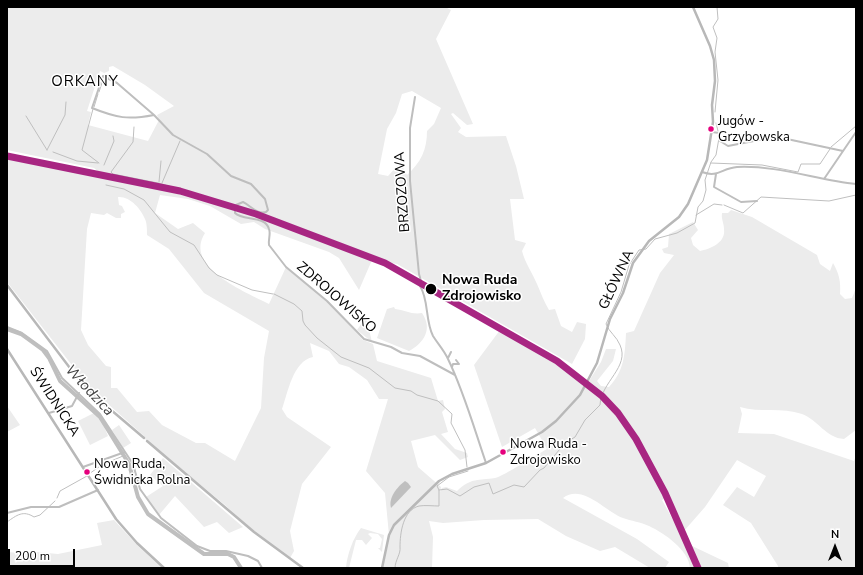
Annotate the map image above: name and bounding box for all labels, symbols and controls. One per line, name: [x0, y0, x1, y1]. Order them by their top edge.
district label: ORKANY: [51, 73, 119, 91]
place label: Jugów - Grzybowska: [718, 114, 790, 145]
marker: Jugów - Grzybowska: [706, 124, 716, 134]
street label: BRZOZOWA: [392, 151, 414, 233]
street label: GŁÓWNA: [596, 248, 638, 312]
street label: ZDROJOWISKO: [293, 259, 379, 337]
place label: Nowa Ruda Zdrojowisko: [442, 273, 521, 306]
marker: Nowa Ruda Zdrojowisko: [424, 282, 438, 296]
water label: Włodzica: [61, 362, 117, 420]
street label: ŚWIDNICKA: [25, 364, 83, 440]
place label: Nowa Ruda - Zdrojowisko: [510, 437, 587, 468]
marker: Nowa Ruda - Zdrojowisko: [498, 447, 508, 457]
place label: Nowa Ruda, Świdnicka Rolna: [94, 457, 190, 488]
marker: Nowa Ruda, Świdnicka Rolna: [82, 467, 92, 477]
north arrow: [815, 527, 855, 567]
text: N: [831, 527, 839, 542]
scale bar: [10, 541, 77, 567]
text: 200 m: [15, 548, 50, 564]

